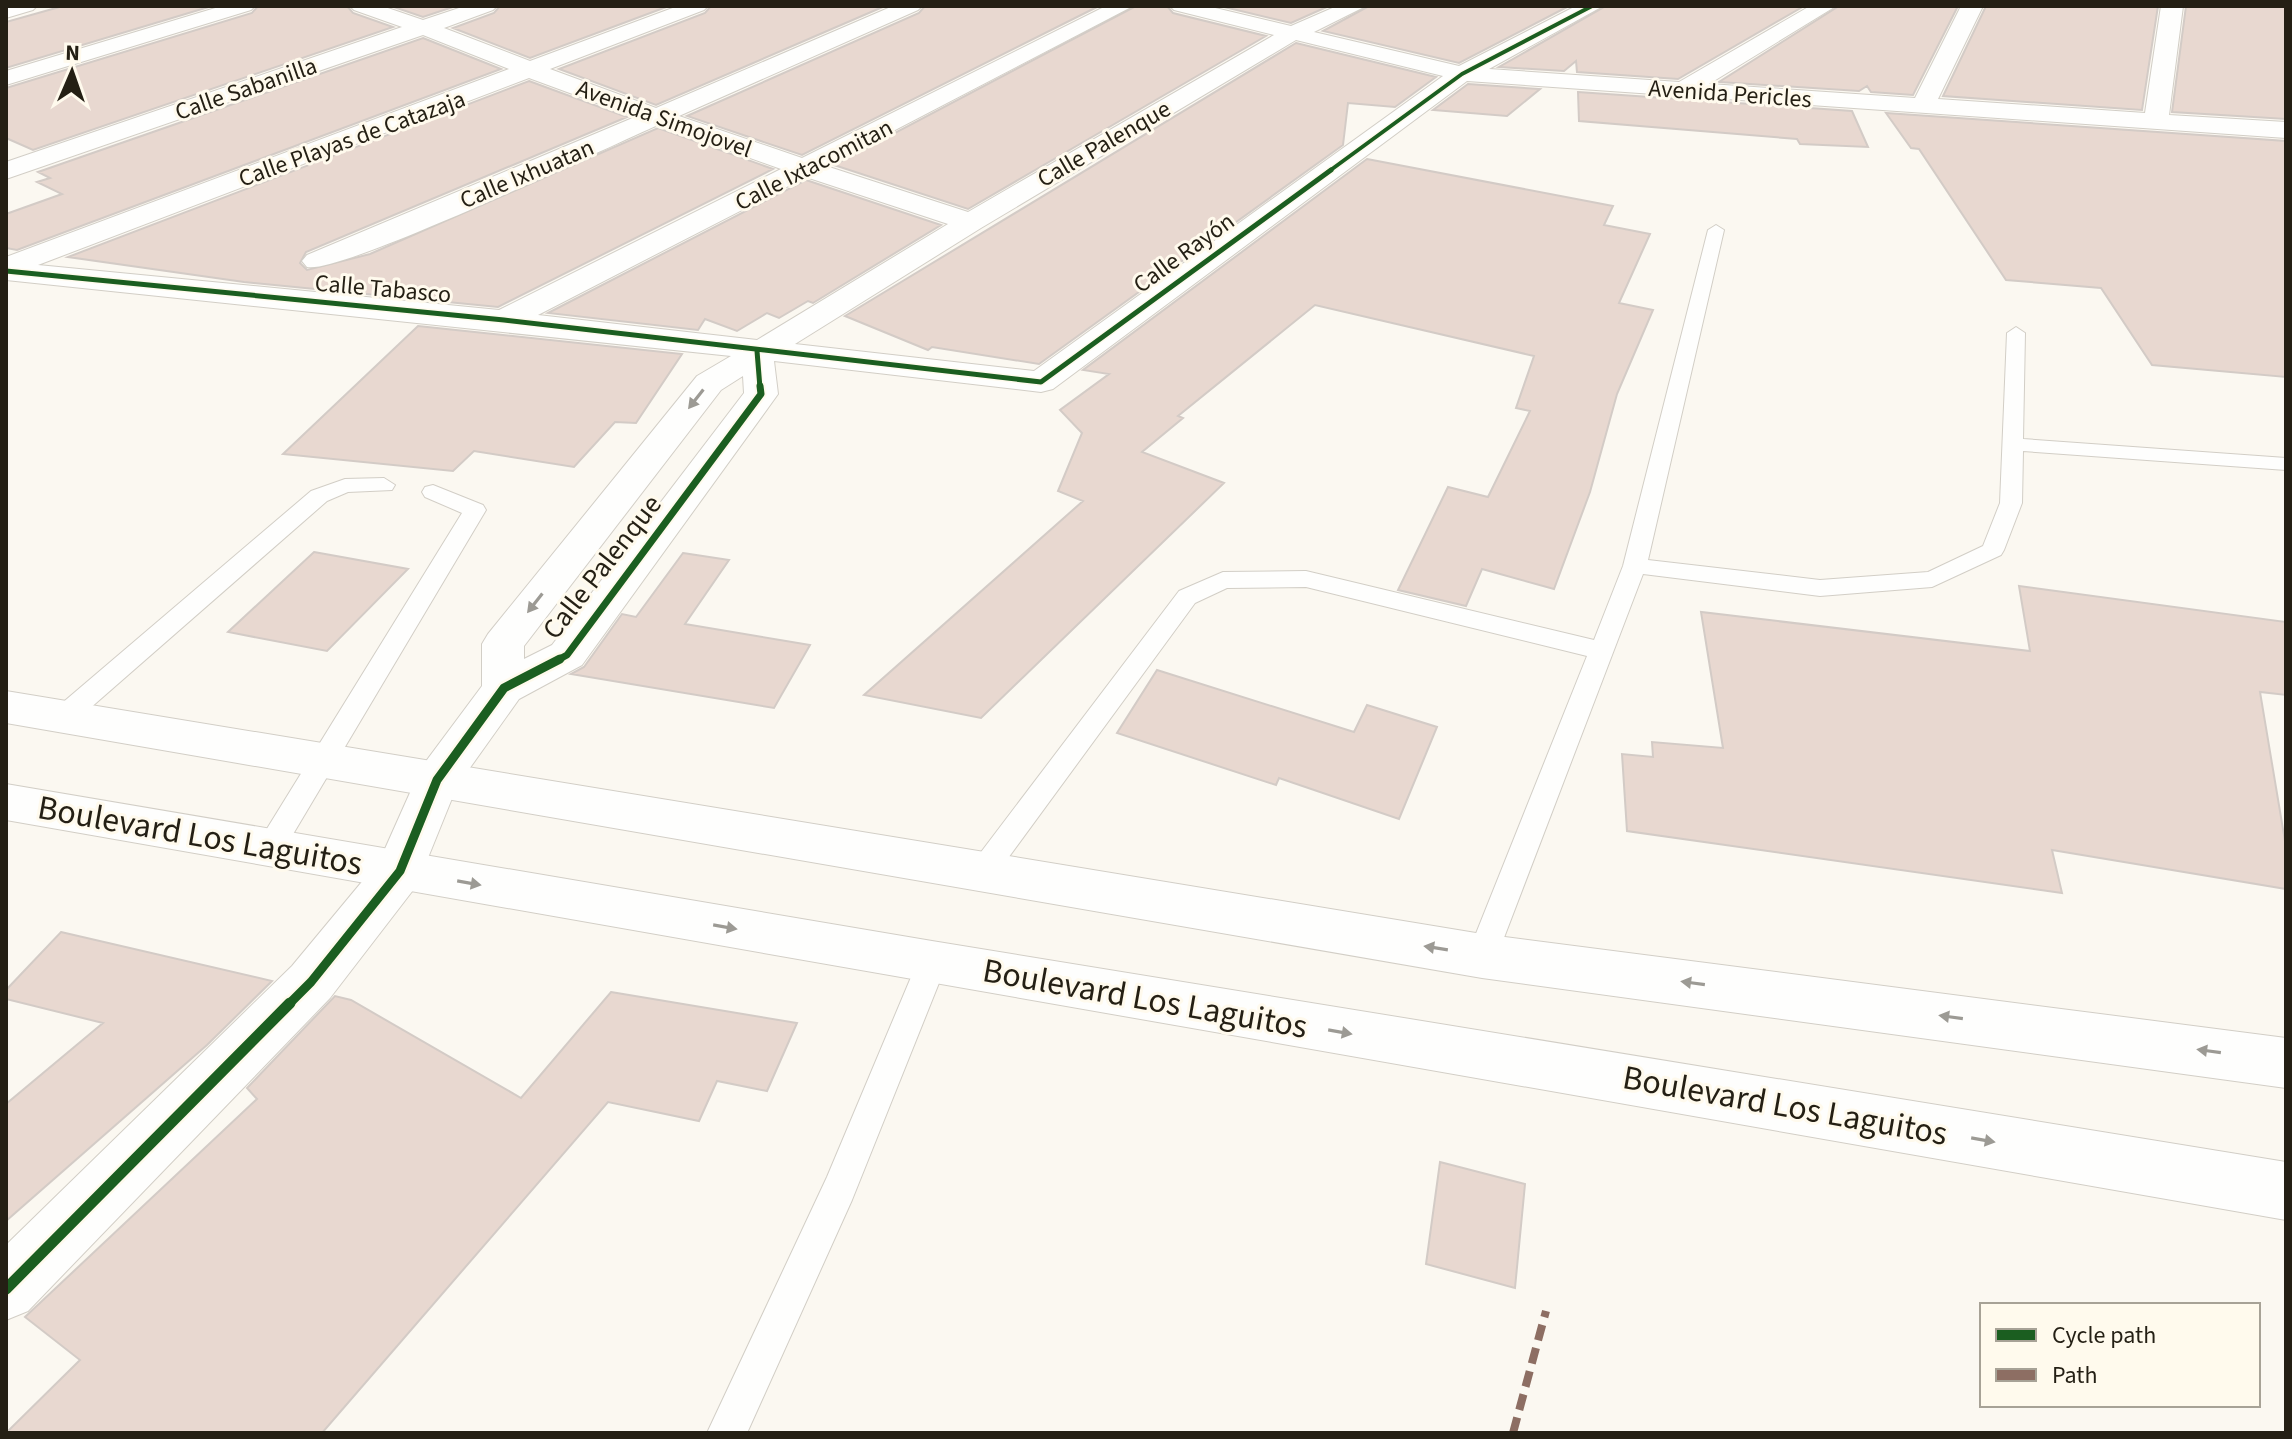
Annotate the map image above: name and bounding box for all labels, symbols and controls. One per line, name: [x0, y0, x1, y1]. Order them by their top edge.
north arrow: [32, 32, 112, 112]
text: N: [65, 37, 81, 69]
street label: Calle Sabanilla: [170, 48, 322, 130]
street label: Avenida Simojovel: [571, 71, 757, 167]
street label: Avenida Pericles: [1647, 71, 1813, 117]
street label: Calle Playas de Catazaja: [234, 82, 470, 196]
street label: Calle Palenque: [1031, 92, 1177, 196]
street label: Calle Ixtacomitan: [729, 110, 899, 220]
street label: Calle Ixhuatan: [455, 130, 599, 218]
street label: Calle Rayón: [1126, 204, 1242, 302]
street label: Calle Tabasco: [313, 266, 453, 312]
one-way arrow: [688, 389, 705, 409]
street label: Calle Palenque: [533, 486, 671, 648]
one-way arrow: [528, 593, 544, 613]
street label: Boulevard Los Laguitos: [34, 783, 366, 889]
one-way arrow: [457, 877, 482, 889]
one-way arrow: [713, 922, 738, 934]
one-way arrow: [1423, 941, 1448, 954]
street label: Boulevard Los Laguitos: [979, 946, 1311, 1052]
one-way arrow: [1681, 977, 1706, 990]
one-way arrow: [1938, 1011, 1963, 1024]
one-way arrow: [1328, 1026, 1353, 1039]
one-way arrow: [2196, 1045, 2221, 1058]
street label: Boulevard Los Laguitos: [1619, 1053, 1951, 1159]
one-way arrow: [1971, 1134, 1996, 1146]
legend: [1980, 1303, 2260, 1407]
text: Cycle path: [2052, 1318, 2156, 1353]
text: Path: [2052, 1358, 2098, 1393]

